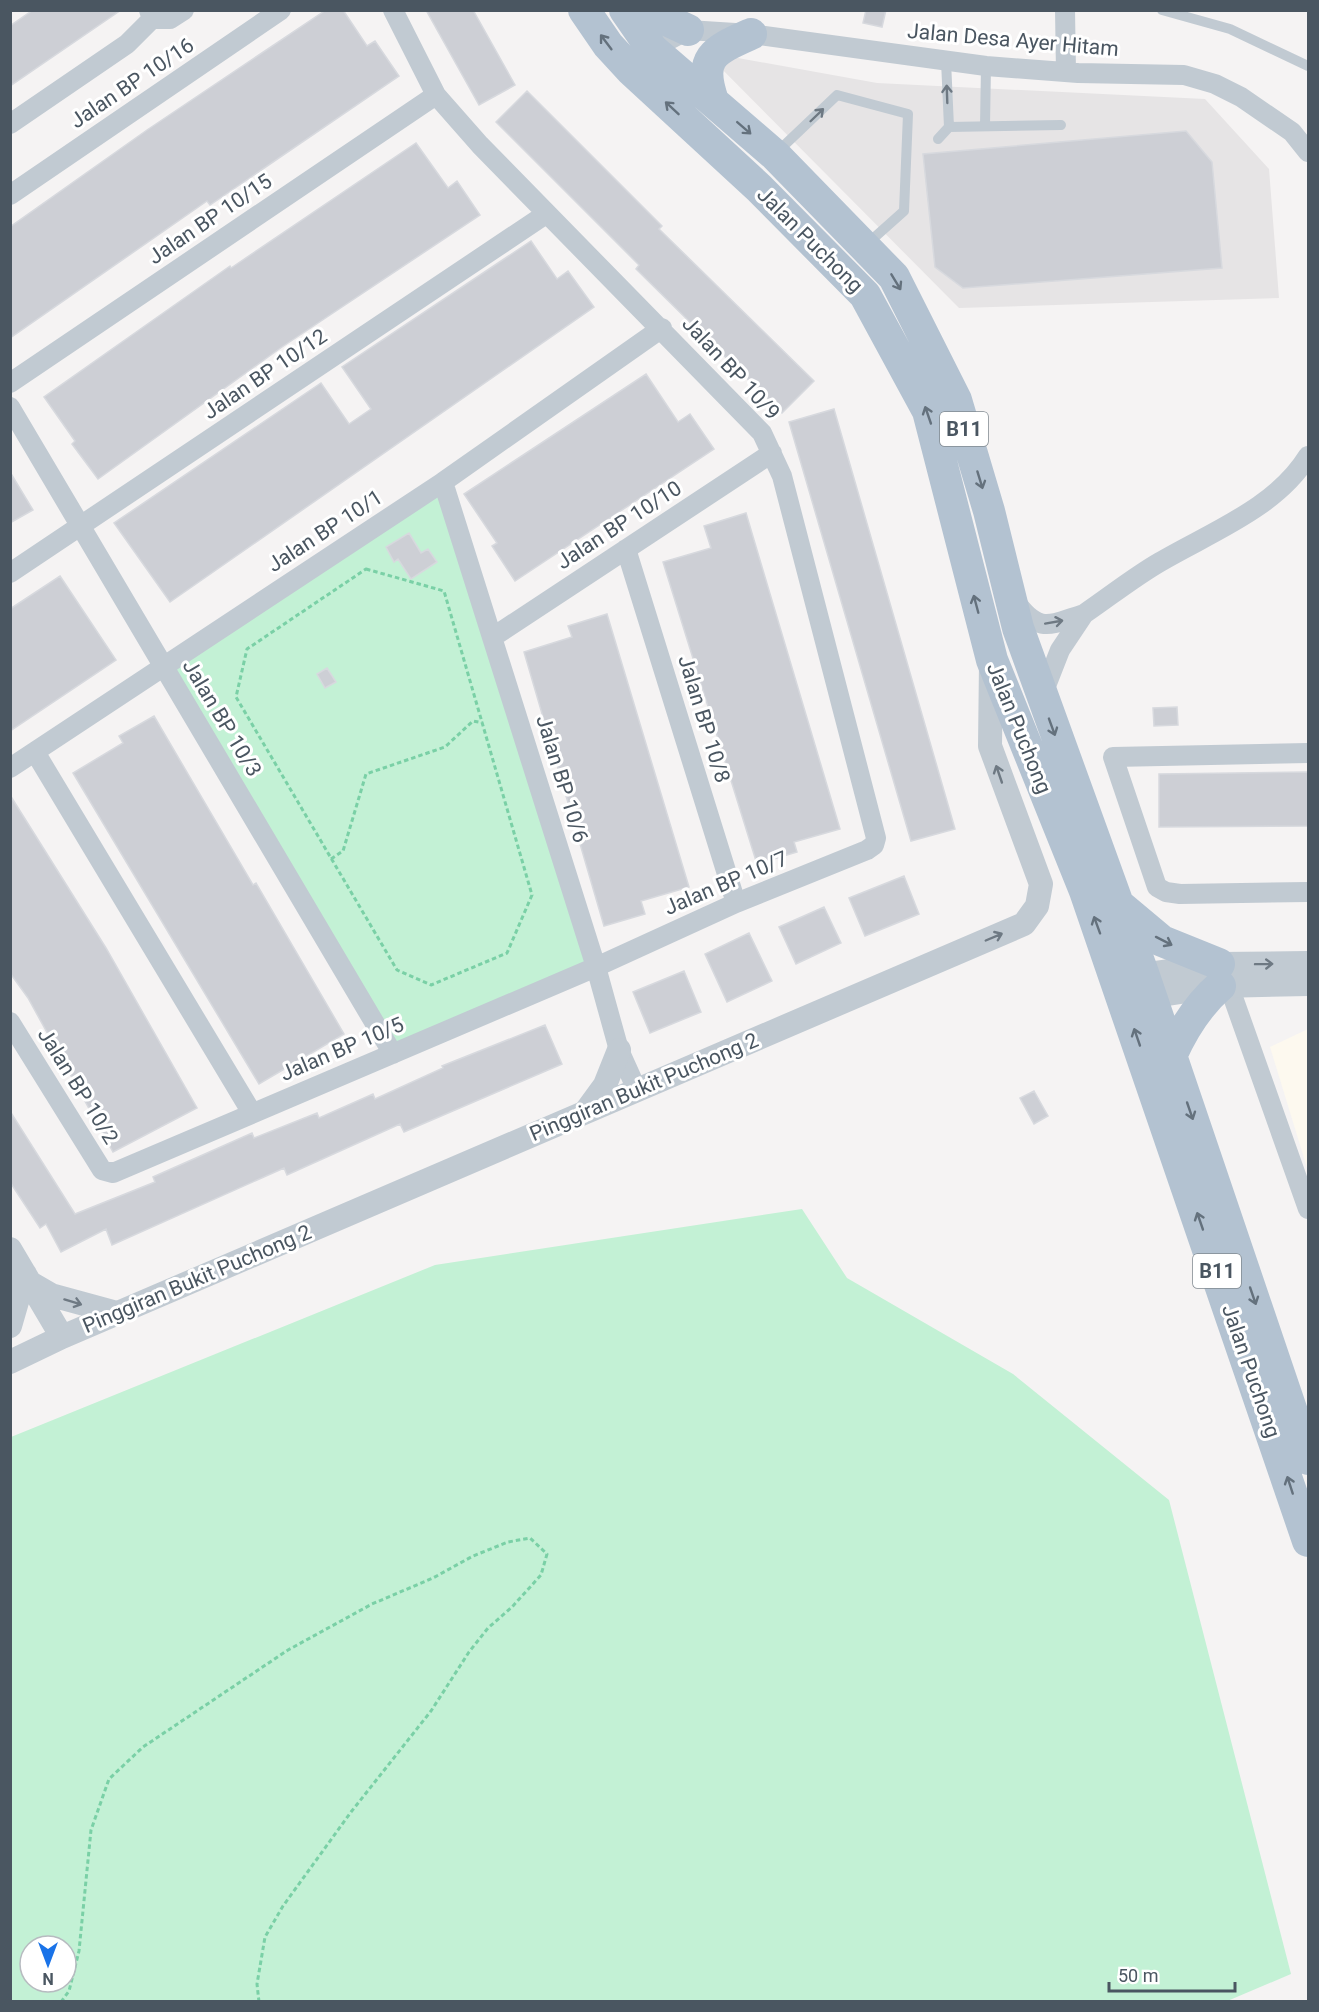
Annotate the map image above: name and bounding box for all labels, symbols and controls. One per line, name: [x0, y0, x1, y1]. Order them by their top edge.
street label: Jalan Desa Ayer Hitam: [906, 19, 1120, 61]
street label: Jalan BP 10/16: [66, 33, 198, 133]
one-way arrow: [600, 34, 613, 50]
one-way arrow: [942, 85, 953, 105]
one-way arrow: [665, 101, 680, 115]
one-way arrow: [810, 107, 825, 122]
one-way arrow: [736, 121, 751, 135]
street label: Jalan BP 10/15: [144, 169, 276, 269]
street label: Jalan Puchong: [752, 182, 868, 298]
one-way arrow: [890, 273, 902, 290]
street label: Jalan BP 10/9: [677, 312, 785, 424]
street label: Jalan BP 10/12: [199, 324, 331, 424]
one-way arrow: [922, 406, 933, 425]
road number: B11: [940, 412, 988, 446]
one-way arrow: [975, 470, 986, 489]
street label: Jalan BP 10/10: [552, 476, 686, 574]
street label: Jalan BP 10/1: [263, 485, 387, 577]
one-way arrow: [970, 595, 981, 614]
one-way arrow: [1044, 616, 1063, 627]
street label: Jalan BP 10/8: [673, 652, 735, 786]
street label: Jalan BP 10/3: [178, 655, 266, 781]
street label: Jalan Puchong: [982, 659, 1056, 797]
street label: Jalan BP 10/6: [531, 712, 593, 846]
one-way arrow: [1048, 717, 1059, 736]
one-way arrow: [993, 765, 1004, 784]
street label: Jalan BP 10/7: [661, 846, 791, 920]
one-way arrow: [1091, 916, 1102, 935]
one-way arrow: [984, 931, 1002, 942]
one-way arrow: [1155, 935, 1173, 947]
one-way arrow: [1253, 958, 1273, 969]
street label: Jalan BP 10/5: [277, 1012, 407, 1086]
street label: Jalan BP 10/2: [33, 1024, 123, 1148]
street label: Pinggiran Bukit Puchong 2: [526, 1028, 762, 1146]
one-way arrow: [1130, 1028, 1141, 1047]
one-way arrow: [1185, 1101, 1196, 1120]
one-way arrow: [1194, 1212, 1205, 1231]
street label: Pinggiran Bukit Puchong 2: [79, 1220, 315, 1338]
road number: B11: [1193, 1254, 1241, 1288]
one-way arrow: [1248, 1286, 1259, 1305]
one-way arrow: [63, 1297, 82, 1308]
street label: Jalan Puchong: [1217, 1301, 1285, 1441]
one-way arrow: [1284, 1476, 1295, 1495]
north arrow: [18, 1934, 78, 1994]
scale bar: [1109, 1955, 1235, 1993]
text: 50 m: [1118, 1965, 1158, 1986]
text: N: [42, 1969, 54, 1988]

